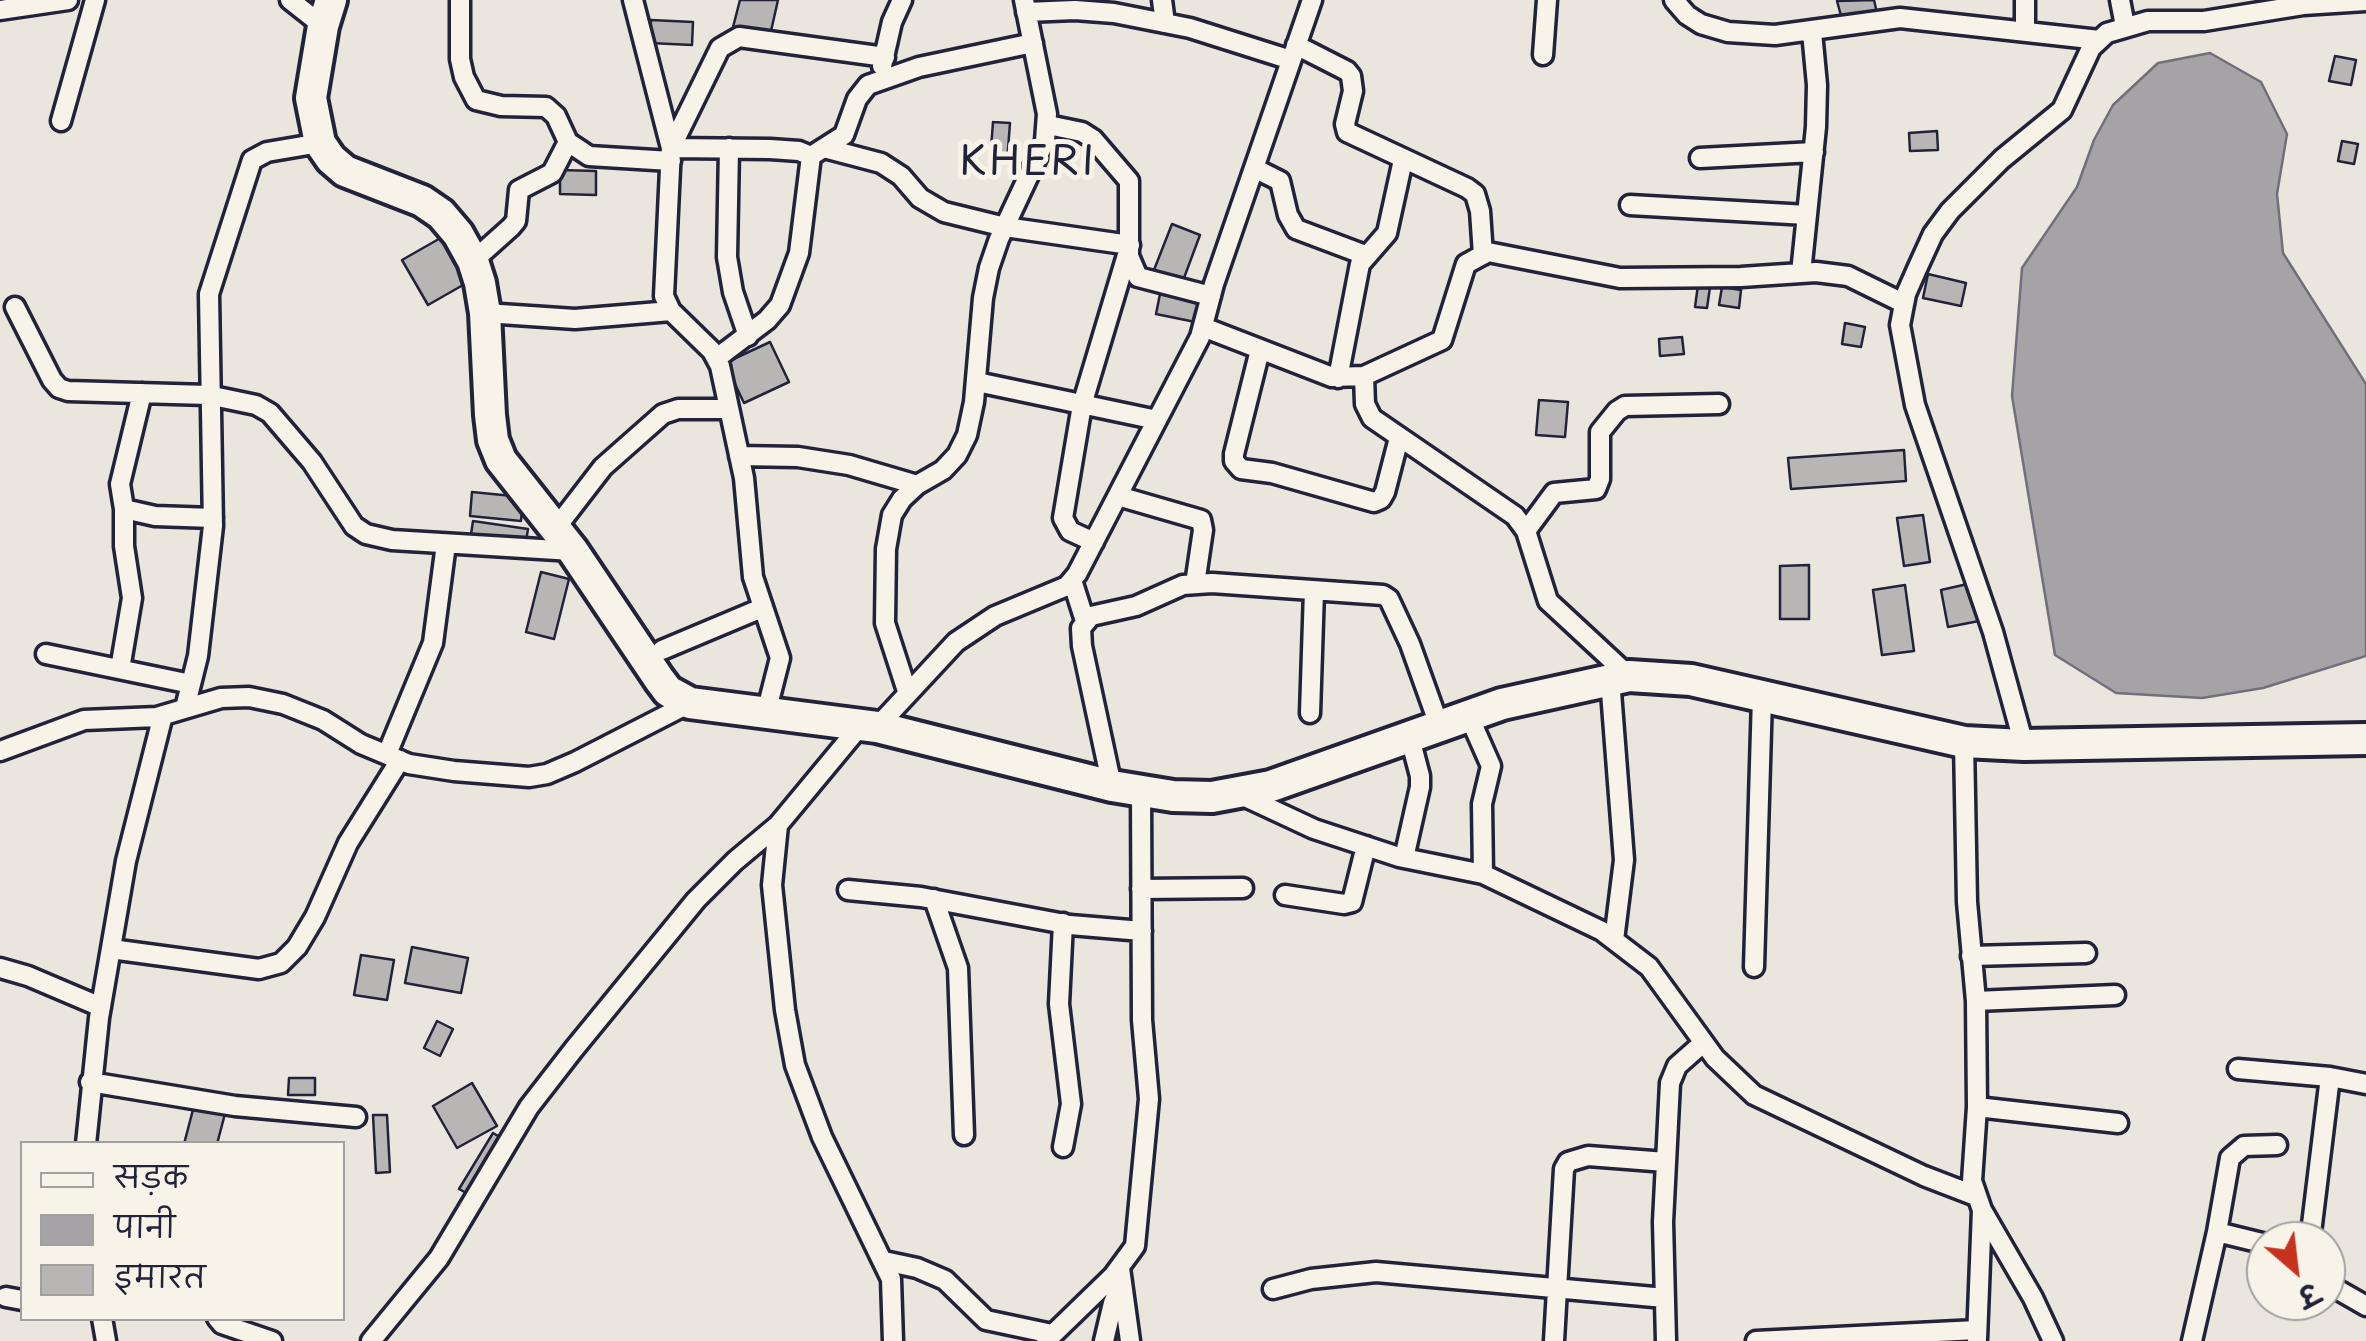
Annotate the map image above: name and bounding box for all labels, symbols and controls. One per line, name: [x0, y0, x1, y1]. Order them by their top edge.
district label: KHERI: [960, 140, 1096, 188]
legend: [20, 1141, 345, 1321]
text: सड़क: [114, 1153, 188, 1198]
text: पानी: [114, 1203, 175, 1248]
north arrow: [2246, 1221, 2346, 1321]
text: इमारत: [114, 1253, 206, 1298]
text: उ: [2291, 1273, 2328, 1320]

